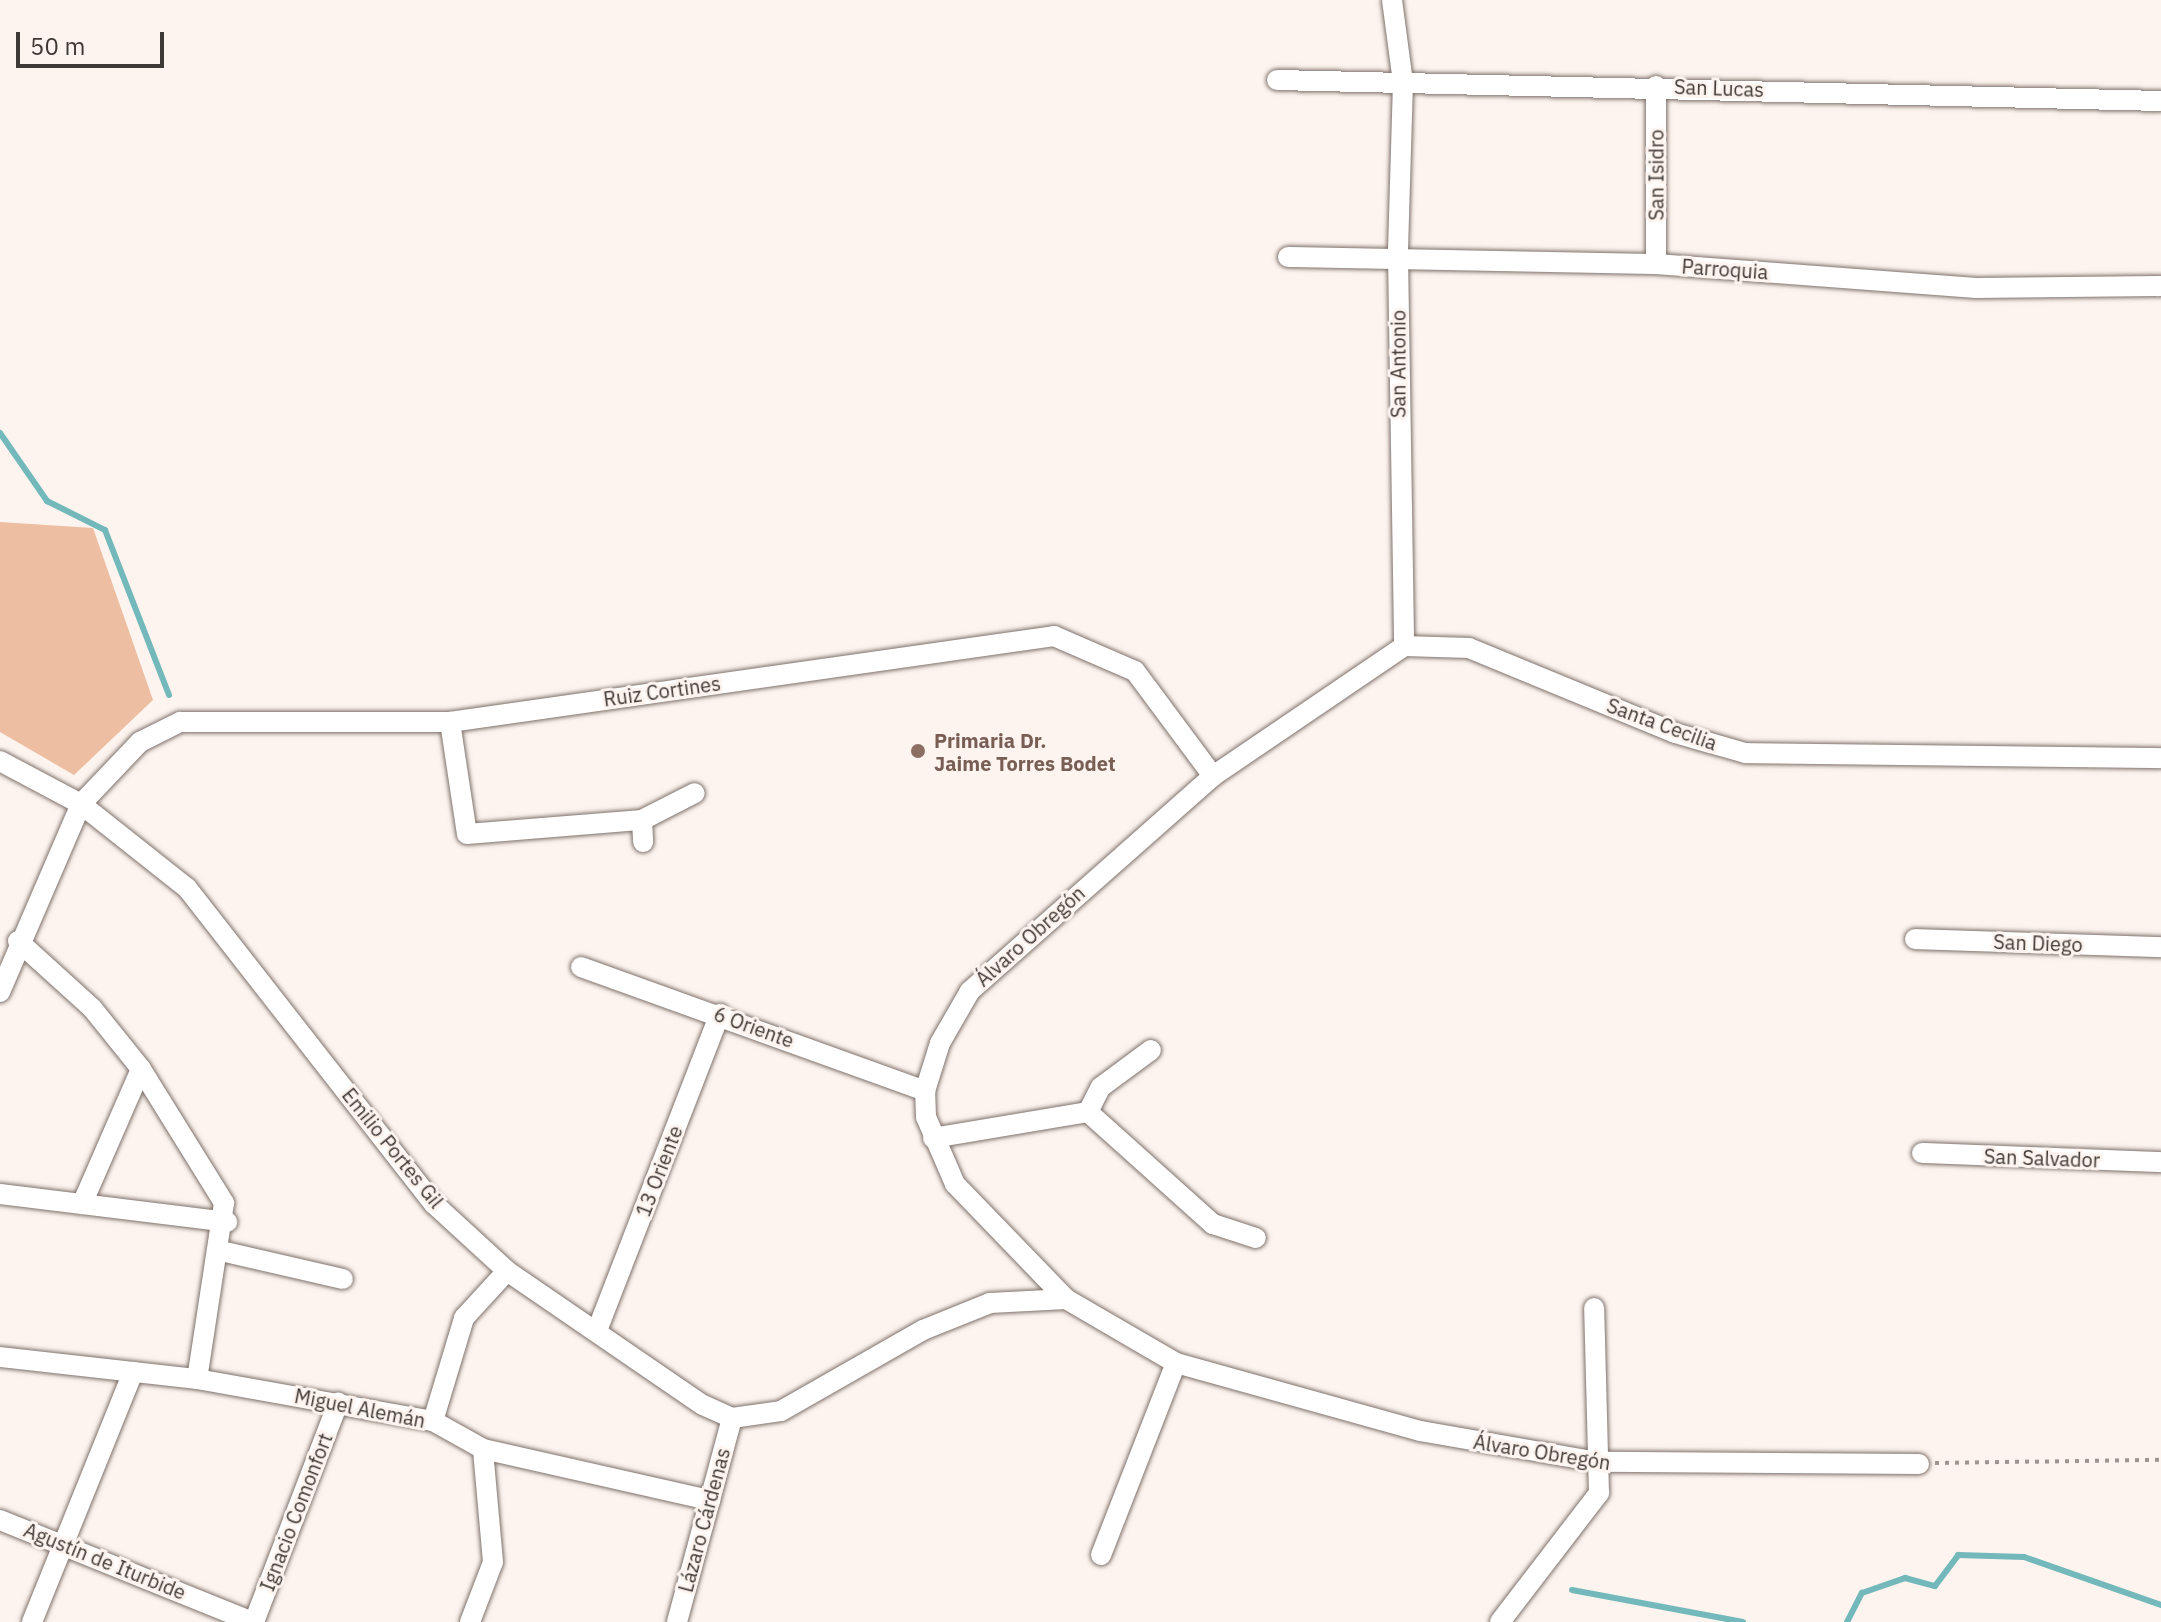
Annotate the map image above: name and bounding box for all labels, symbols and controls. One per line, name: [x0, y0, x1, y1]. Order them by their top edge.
scale bar: [20, 16, 168, 66]
text: 50 m: [30, 30, 85, 62]
street label: San Lucas: [1674, 74, 1764, 102]
street label: San Isidro: [1644, 129, 1668, 221]
street label: Parroquia: [1681, 254, 1769, 284]
street label: San Antonio: [1386, 310, 1410, 418]
street label: Ruiz Cortines: [602, 671, 722, 711]
street label: Santa Cecilia: [1604, 693, 1720, 755]
place label: Primaria Dr. Jaime Torres Bodet: [934, 728, 1116, 775]
marker: Primaria Dr. Jaime Torres Bodet: [909, 742, 927, 760]
street label: Álvaro Obregón: [970, 881, 1090, 991]
street label: San Diego: [1993, 929, 2083, 957]
street label: 6 Oriente: [711, 1001, 797, 1053]
street label: Emilio Portes Gil: [337, 1083, 449, 1213]
street label: 13 Oriente: [631, 1122, 687, 1220]
street label: San Salvador: [1983, 1144, 2101, 1172]
street label: Miguel Alemán: [292, 1384, 428, 1432]
street label: Álvaro Obregón: [1472, 1429, 1612, 1475]
street label: Ignacio Comonfort: [255, 1430, 337, 1594]
street label: Lázaro Cárdenas: [673, 1445, 735, 1595]
street label: Agustín de Iturbide: [21, 1518, 189, 1604]

